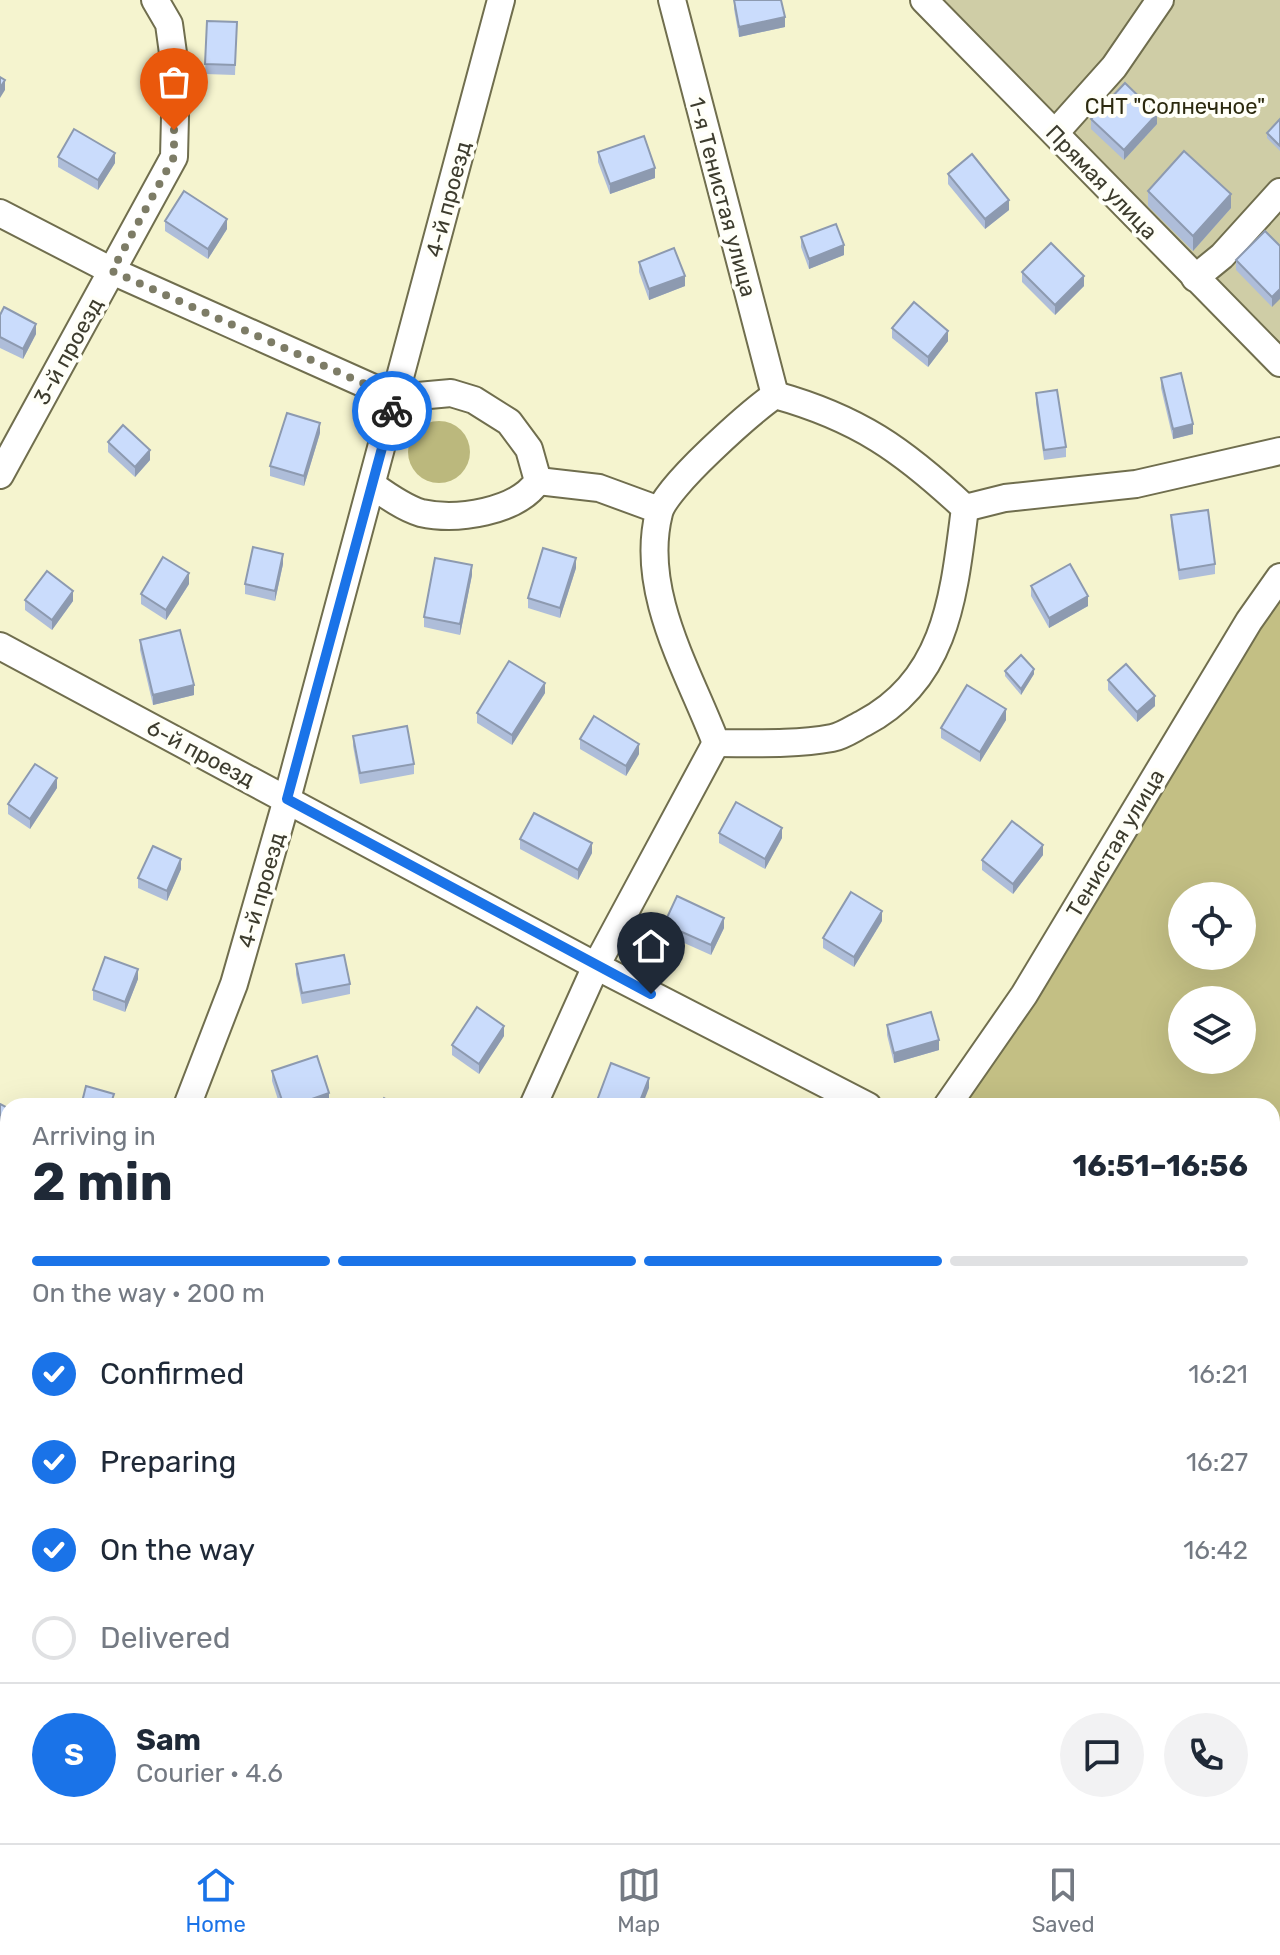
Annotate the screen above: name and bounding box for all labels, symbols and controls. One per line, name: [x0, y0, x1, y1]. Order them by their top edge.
pin: [140, 48, 208, 130]
icon: bag: [152, 60, 196, 104]
park label: СНТ "Солнечное": [1085, 93, 1265, 120]
street label: 1-я Тенистая улица: [683, 94, 762, 300]
street label: Прямая улица: [1040, 120, 1163, 245]
street label: 4-й проезд: [420, 138, 477, 260]
street label: 3-й проезд: [28, 293, 109, 409]
courier: [352, 371, 432, 451]
icon: bike: [370, 389, 414, 433]
street label: 6-й проезд: [142, 714, 259, 793]
street label: Тенистая улица: [1061, 764, 1170, 922]
street label: 4-й проезд: [232, 829, 291, 951]
map controls: [1168, 882, 1256, 1074]
button: locate: [1168, 882, 1256, 970]
pin: [617, 912, 685, 994]
icon: home: [629, 924, 673, 968]
button: layers: [1168, 986, 1256, 1074]
text: Arriving in: [32, 1121, 156, 1152]
text: 16:51–16:56: [1072, 1148, 1248, 1184]
text: 2 min: [32, 1151, 173, 1213]
text: On the way · 200 m: [32, 1278, 265, 1309]
icon: check: [32, 1352, 76, 1396]
text: Confirmed: [100, 1356, 244, 1392]
text: 16:21: [1188, 1359, 1248, 1390]
icon: check: [32, 1440, 76, 1484]
text: Preparing: [100, 1444, 236, 1480]
text: 16:27: [1186, 1447, 1248, 1478]
icon: check: [32, 1528, 76, 1572]
text: On the way: [100, 1532, 255, 1568]
text: 16:42: [1183, 1535, 1248, 1566]
text: Delivered: [100, 1620, 231, 1656]
button: chat: [1060, 1713, 1144, 1797]
button: phone: [1164, 1713, 1248, 1797]
text: Sam: [136, 1722, 201, 1758]
text: S: [64, 1737, 84, 1773]
text: Courier · 4.6: [136, 1758, 283, 1789]
tab: Home: [185, 1863, 246, 1938]
tab: Map: [617, 1863, 661, 1938]
tab: Saved: [1032, 1863, 1094, 1938]

